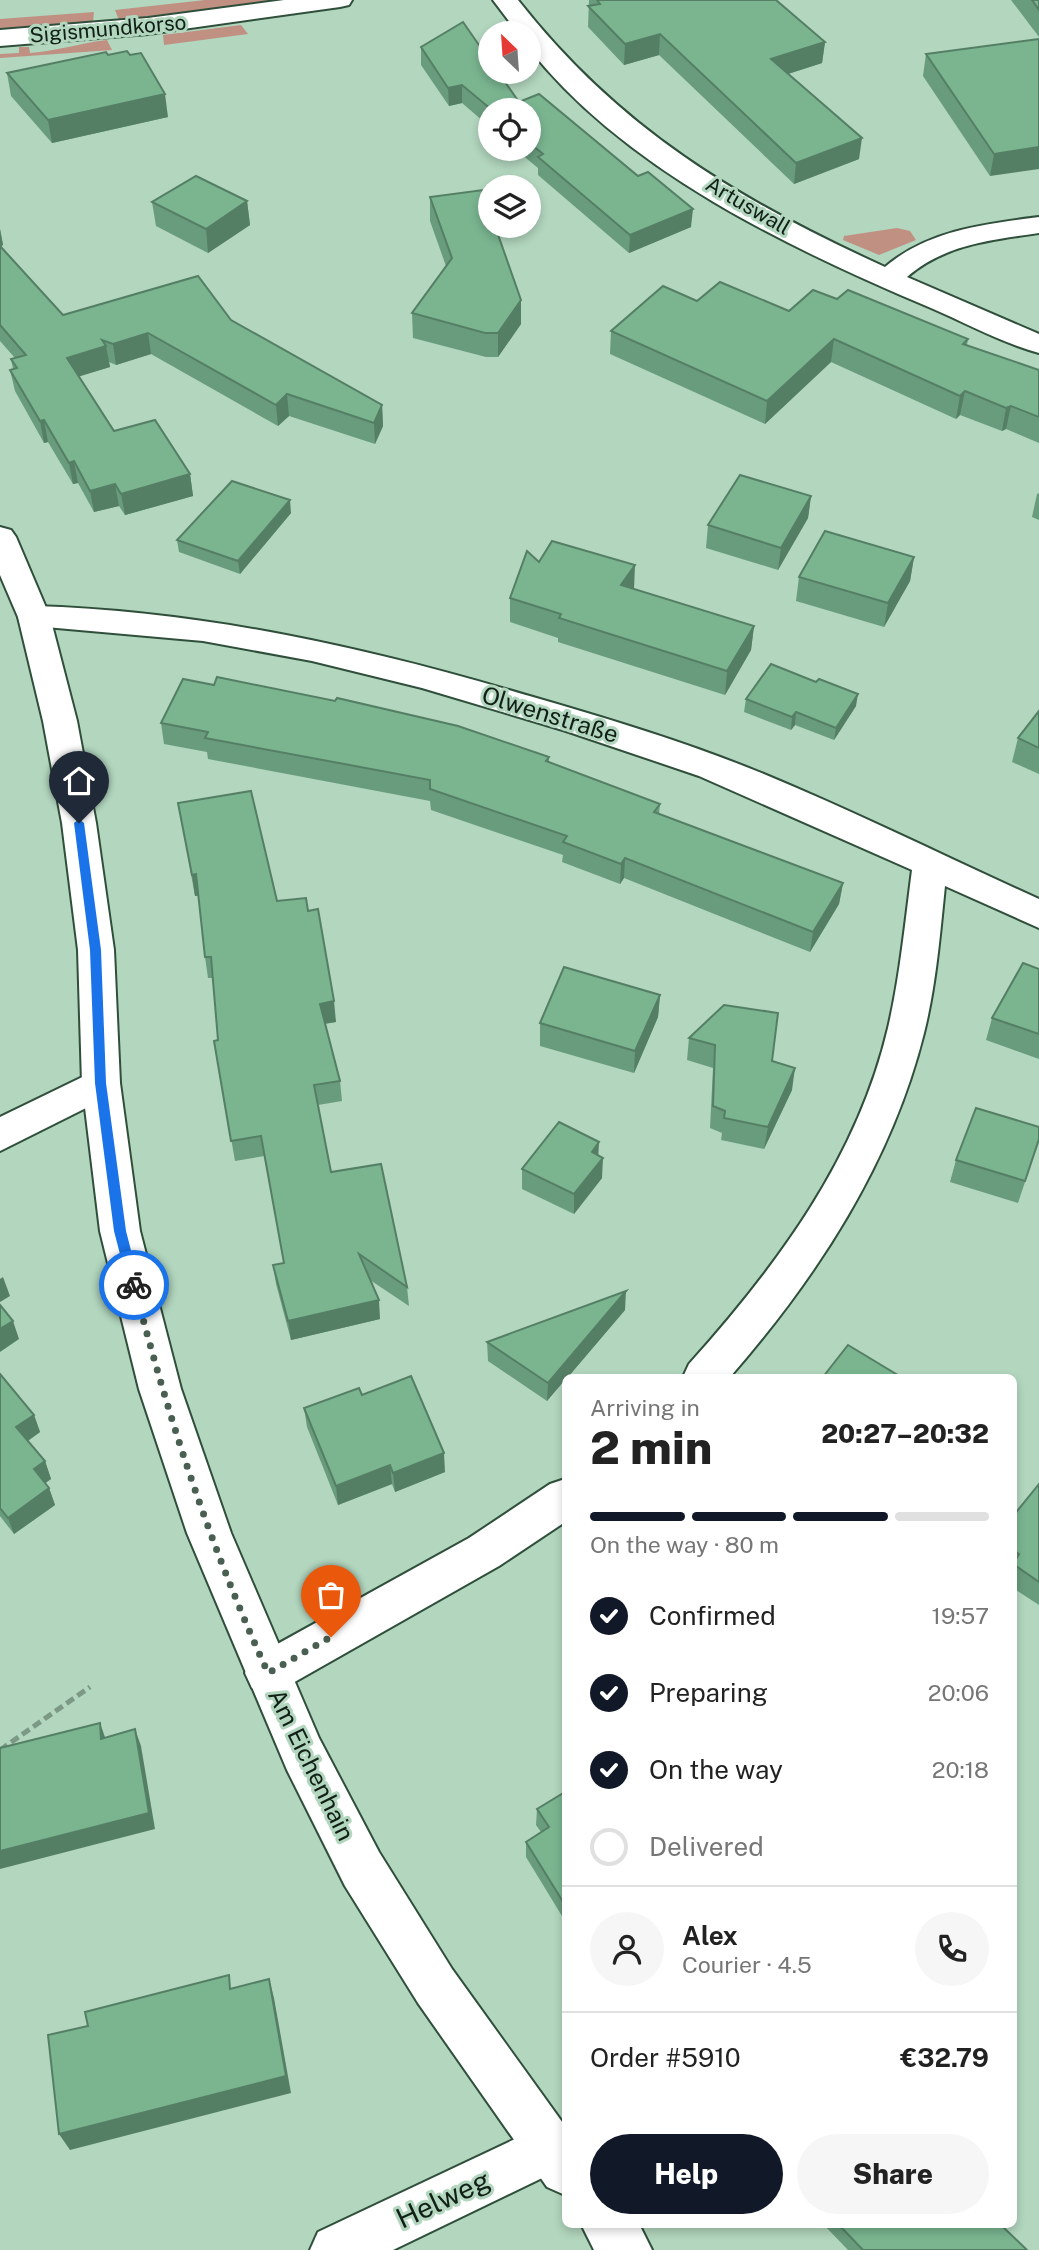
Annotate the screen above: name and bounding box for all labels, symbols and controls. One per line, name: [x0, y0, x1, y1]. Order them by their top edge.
street label: Sigismundkorso: [29, 9, 187, 48]
north arrow: [478, 21, 541, 84]
map controls: [478, 21, 541, 238]
button: locate: [478, 98, 541, 161]
street label: Artuswall: [701, 171, 795, 240]
button: layers: [478, 175, 541, 238]
street label: Olwenstraße: [479, 680, 622, 748]
pin: [49, 751, 109, 823]
icon: home: [60, 762, 98, 800]
courier: [99, 1250, 169, 1320]
icon: bike: [115, 1266, 153, 1304]
text: Arriving in: [590, 1394, 700, 1421]
text: 20:27–20:32: [821, 1418, 989, 1449]
text: 2 min: [590, 1420, 712, 1474]
text: On the way · 80 m: [590, 1531, 779, 1558]
pin: [301, 1565, 361, 1637]
icon: bag: [312, 1576, 350, 1614]
icon: check: [590, 1597, 628, 1635]
text: Confirmed: [649, 1600, 776, 1631]
text: 19:57: [932, 1602, 989, 1629]
icon: check: [590, 1674, 628, 1712]
text: Preparing: [649, 1677, 768, 1708]
text: 20:06: [928, 1679, 989, 1706]
street label: Am Eichenhain: [263, 1684, 361, 1845]
icon: check: [590, 1751, 628, 1789]
text: On the way: [649, 1754, 783, 1785]
text: 20:18: [932, 1756, 989, 1783]
text: Delivered: [649, 1831, 764, 1862]
button: person: [590, 1912, 664, 1986]
button: phone: [915, 1912, 989, 1986]
text: Alex: [682, 1920, 738, 1951]
text: Courier · 4.5: [682, 1951, 812, 1978]
text: Order #5910: [590, 2042, 741, 2073]
text: €32.79: [900, 2042, 989, 2073]
button: Help: [590, 2134, 783, 2214]
button: Share: [797, 2134, 989, 2214]
street label: Helweg: [391, 2163, 495, 2235]

